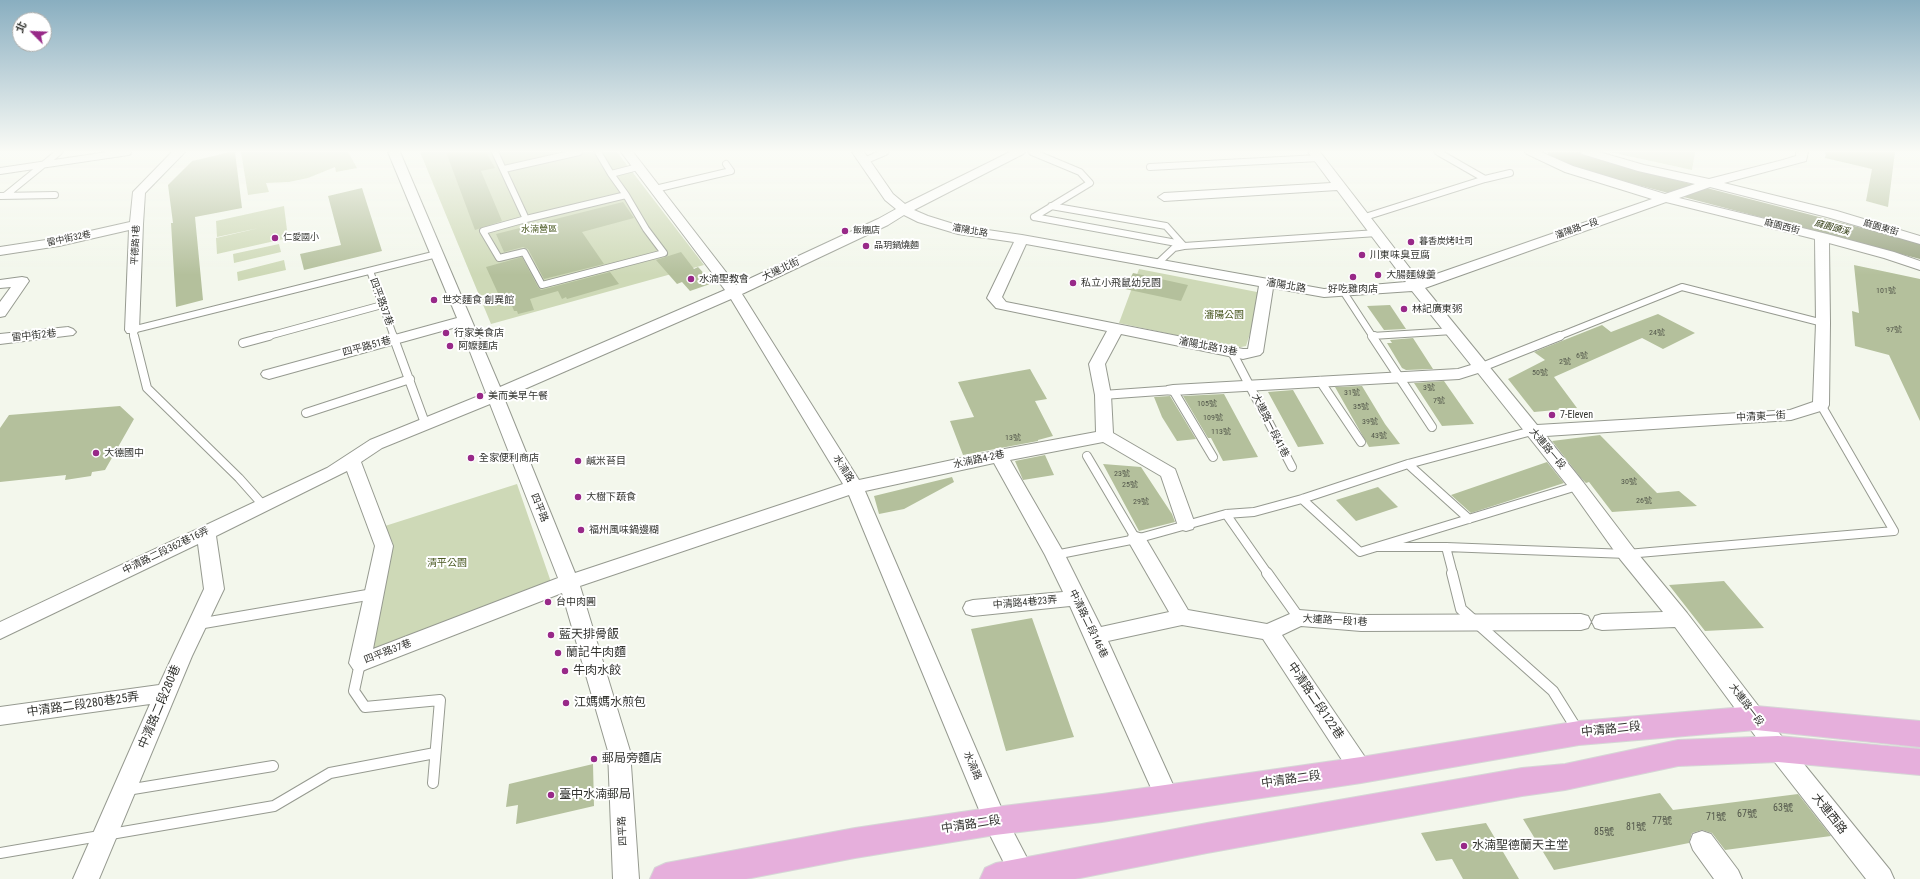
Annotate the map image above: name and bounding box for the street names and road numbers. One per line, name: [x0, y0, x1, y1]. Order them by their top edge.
street label: 瀋陽路一段: [1554, 217, 1600, 241]
street label: 麻園西街: [1763, 217, 1801, 237]
street label: 麻園東街: [1862, 218, 1900, 238]
street label: 瀋陽北路: [951, 223, 989, 239]
street label: 平德路1巷: [130, 225, 142, 265]
street label: 雷中街32巷: [46, 229, 92, 249]
street label: 大連北街: [760, 256, 802, 284]
street label: 四平路37巷: [367, 277, 395, 327]
street label: 瀋陽北路: [1265, 277, 1307, 295]
street label: 雷中街2巷: [11, 328, 57, 344]
street label: 四平路51巷: [341, 335, 393, 359]
street label: 瀋陽北路13巷: [1177, 335, 1239, 359]
street label: 大連路一段41巷: [1249, 392, 1291, 460]
street label: 中清東一街: [1736, 410, 1786, 424]
street label: 大連路一段: [1526, 426, 1568, 472]
street label: 水湳路4-2巷: [952, 449, 1006, 471]
street label: 水湳路: [830, 453, 856, 485]
street label: 四平路: [528, 492, 550, 524]
street label: 中清路二段362巷16弄: [121, 525, 211, 577]
street label: 中清路二段146巷: [1066, 588, 1110, 660]
street label: 中清路4巷23弄: [992, 594, 1058, 612]
street label: 大連路一段1巷: [1302, 613, 1368, 629]
street label: 四平路37巷: [363, 637, 413, 667]
street label: 中清路二段122巷: [1284, 660, 1346, 742]
street label: 中清路二段280巷: [136, 663, 184, 751]
street label: 大連路一段: [1726, 681, 1766, 729]
street label: 中清路二段280巷25弄: [26, 690, 140, 720]
street label: 中清路二段: [1580, 720, 1642, 740]
street label: 水湳路: [961, 750, 983, 782]
street label: 中清路二段: [1260, 769, 1322, 791]
street label: 大連西路: [1809, 791, 1849, 837]
street label: 中清路二段: [940, 813, 1002, 837]
street label: 四平路: [616, 816, 630, 846]

